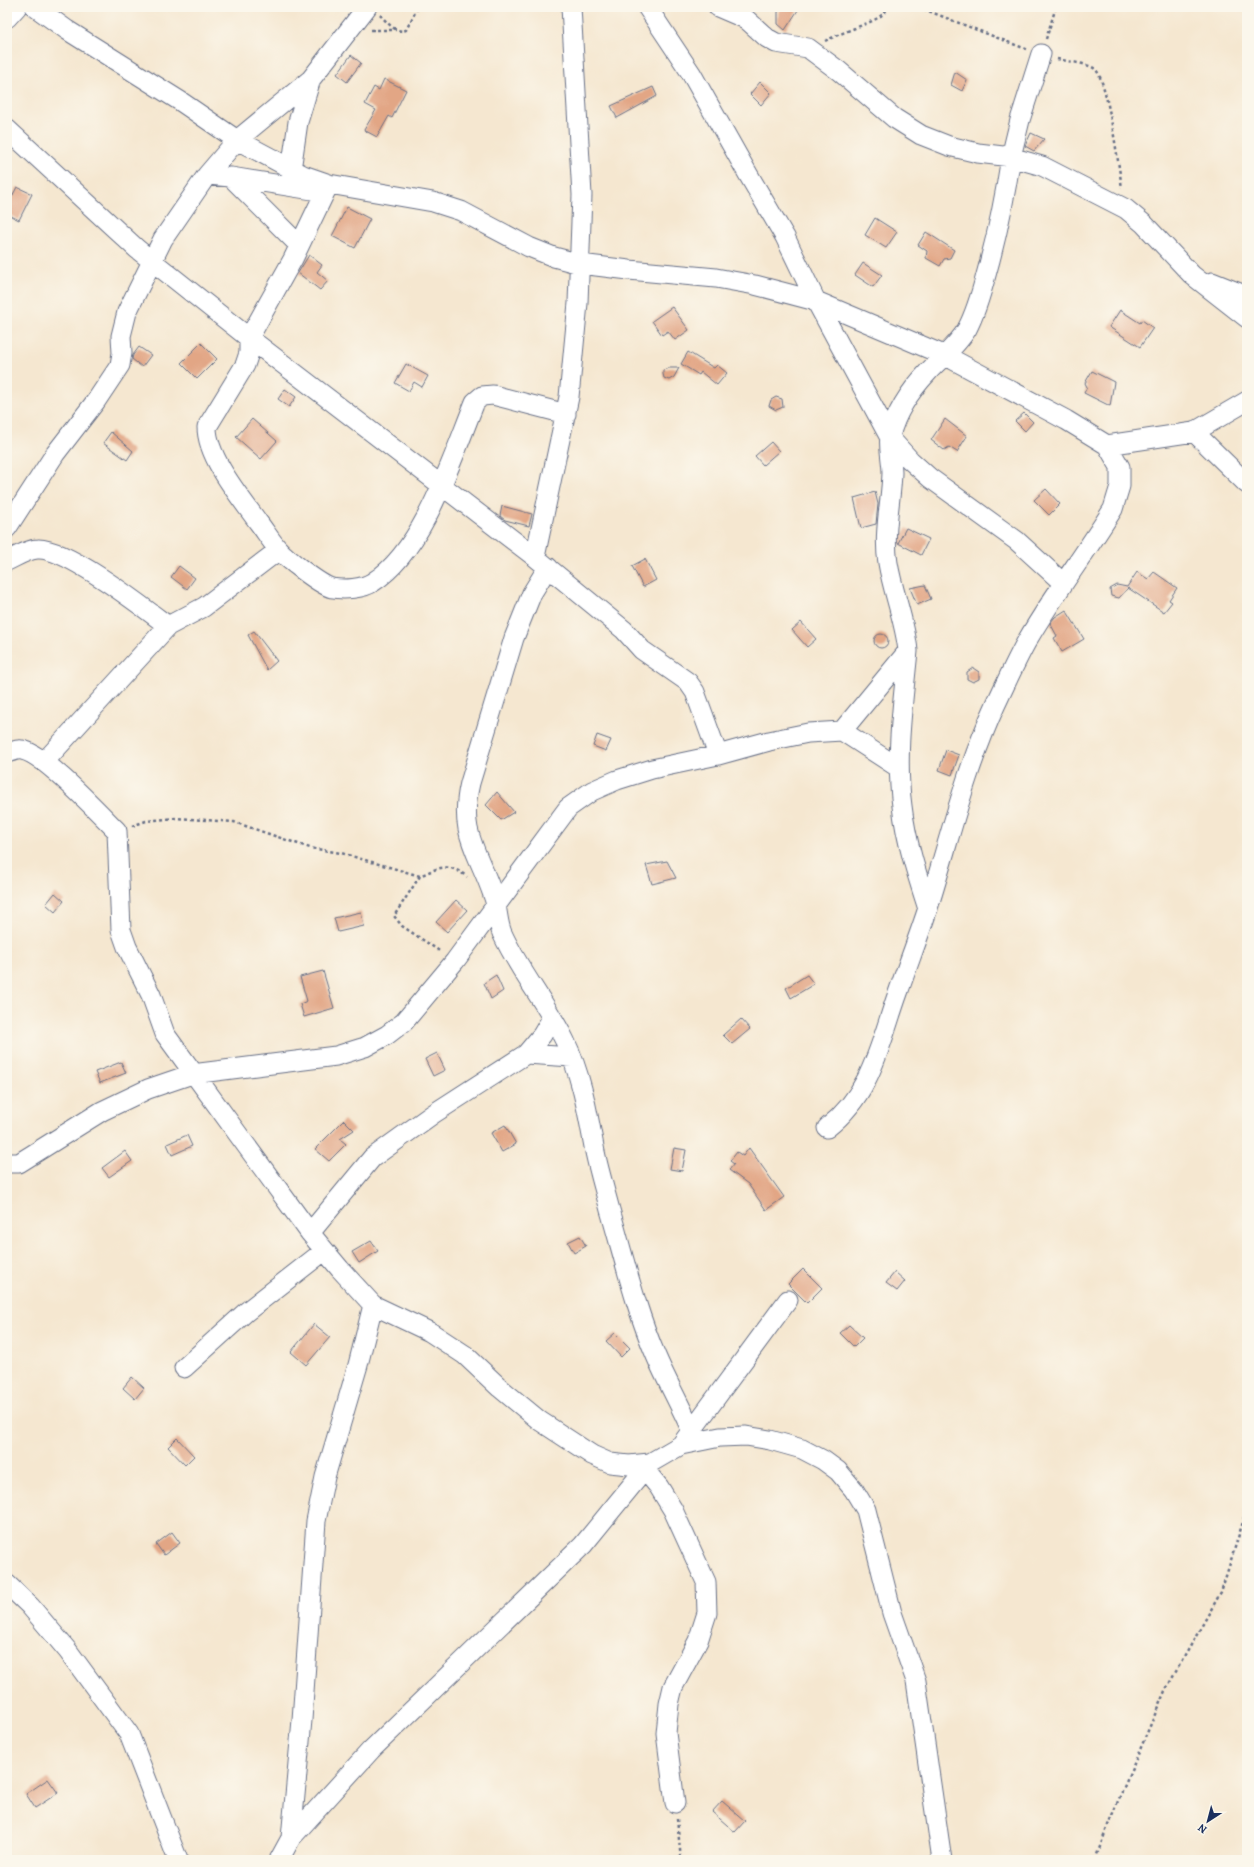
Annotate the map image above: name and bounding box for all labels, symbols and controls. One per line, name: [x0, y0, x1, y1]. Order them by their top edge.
north arrow: [1188, 1801, 1228, 1841]
text: N: [1195, 1820, 1210, 1837]

